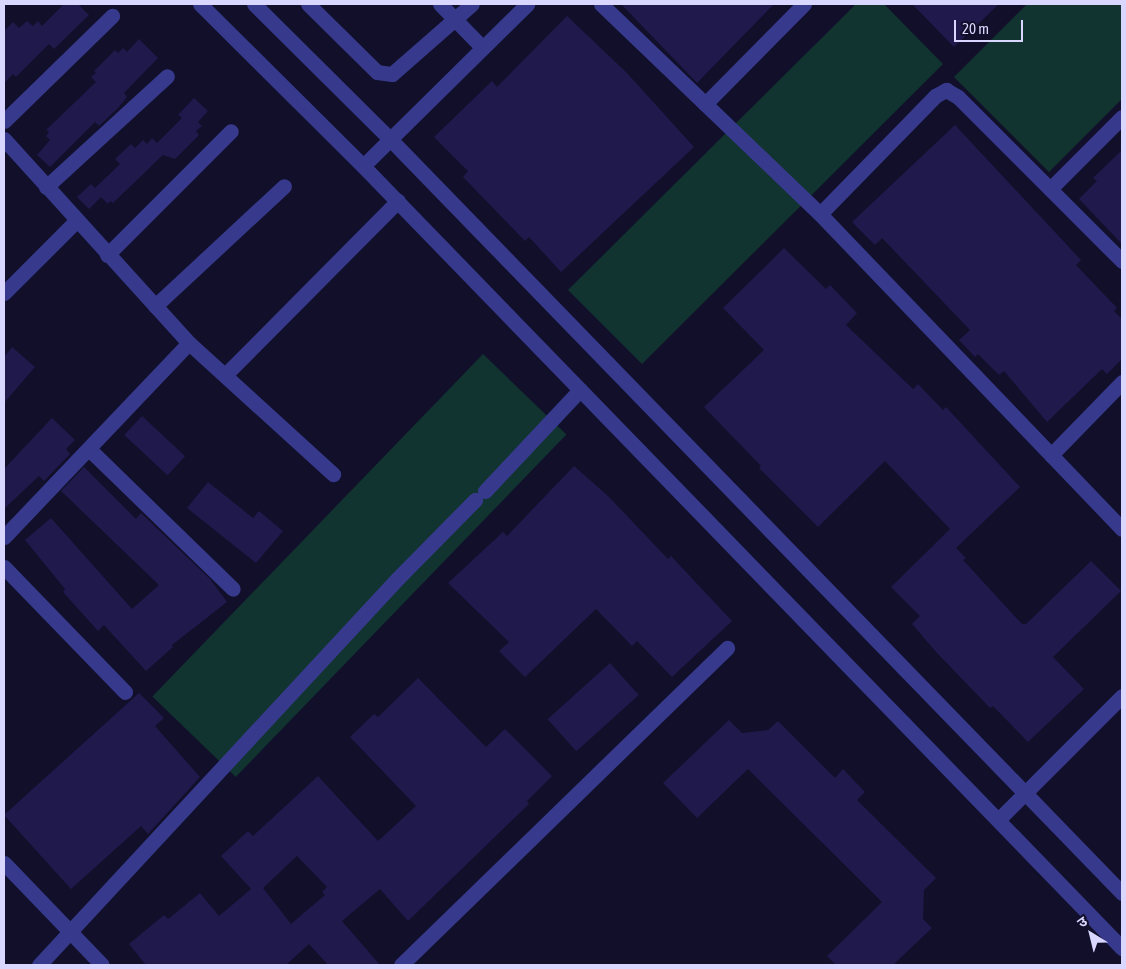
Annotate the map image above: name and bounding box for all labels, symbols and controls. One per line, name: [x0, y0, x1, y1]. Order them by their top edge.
scale bar: [956, 10, 1025, 42]
text: 20 m: [962, 20, 989, 37]
north arrow: [1066, 909, 1116, 959]
text: उ: [1074, 913, 1090, 931]

